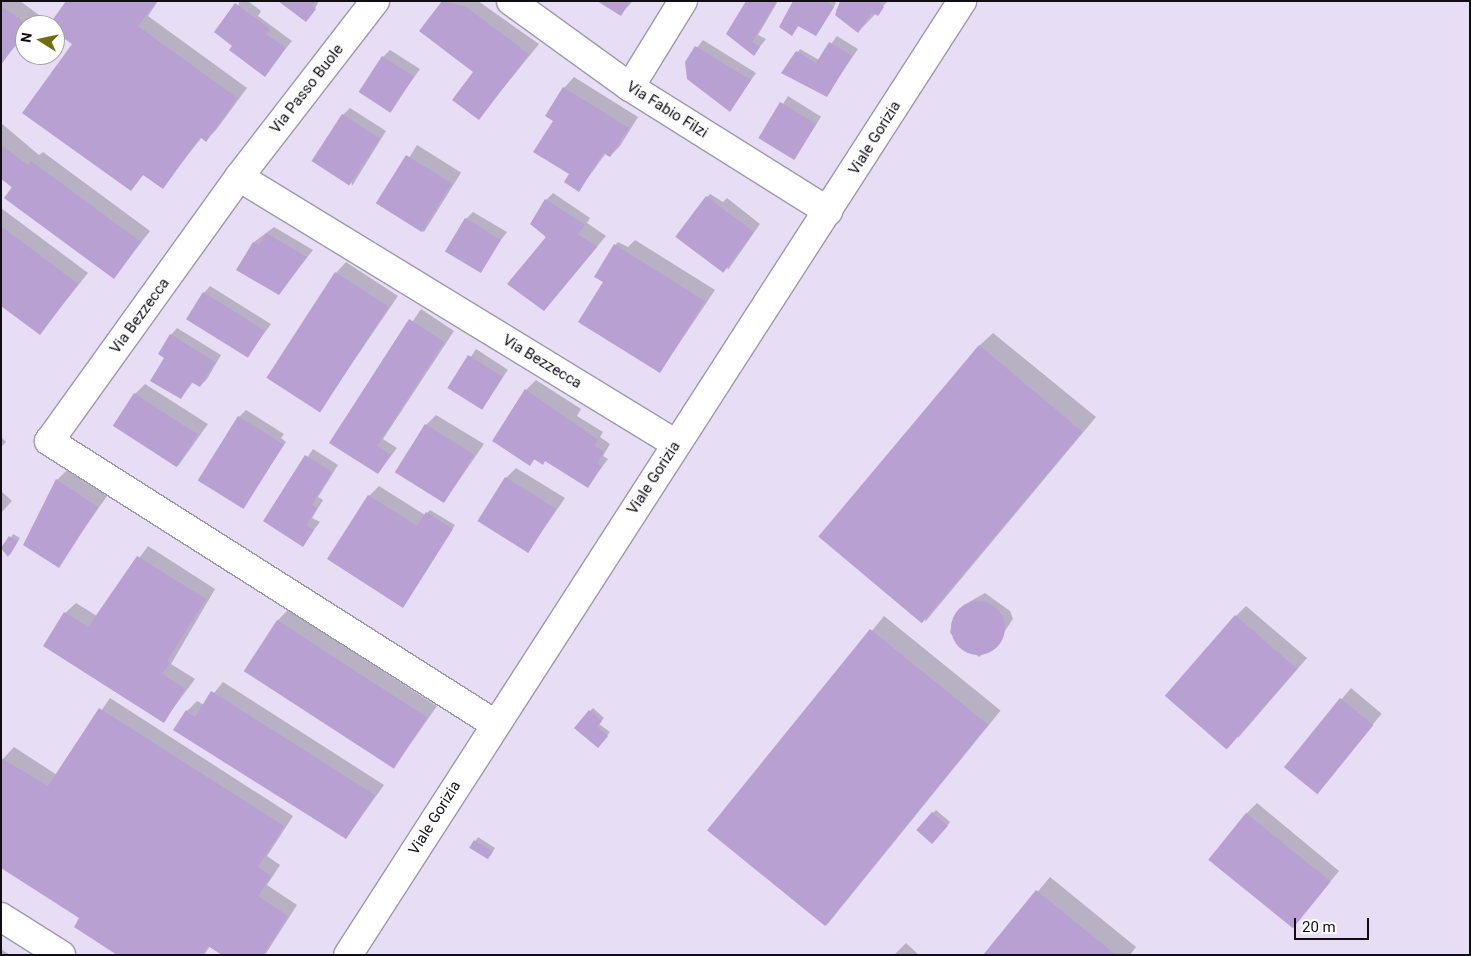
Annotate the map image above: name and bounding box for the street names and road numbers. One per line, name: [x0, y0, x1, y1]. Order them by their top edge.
street label: Via Passo Buole: [267, 41, 347, 137]
street label: Via Fabio Filzi: [623, 78, 711, 142]
street label: Viale Gorizia: [845, 98, 905, 178]
street label: Via Bezzecca: [107, 275, 173, 357]
street label: Via Bezzecca: [499, 331, 585, 393]
street label: Viale Gorizia: [624, 438, 684, 518]
street label: Viale Gorizia: [405, 778, 465, 858]

